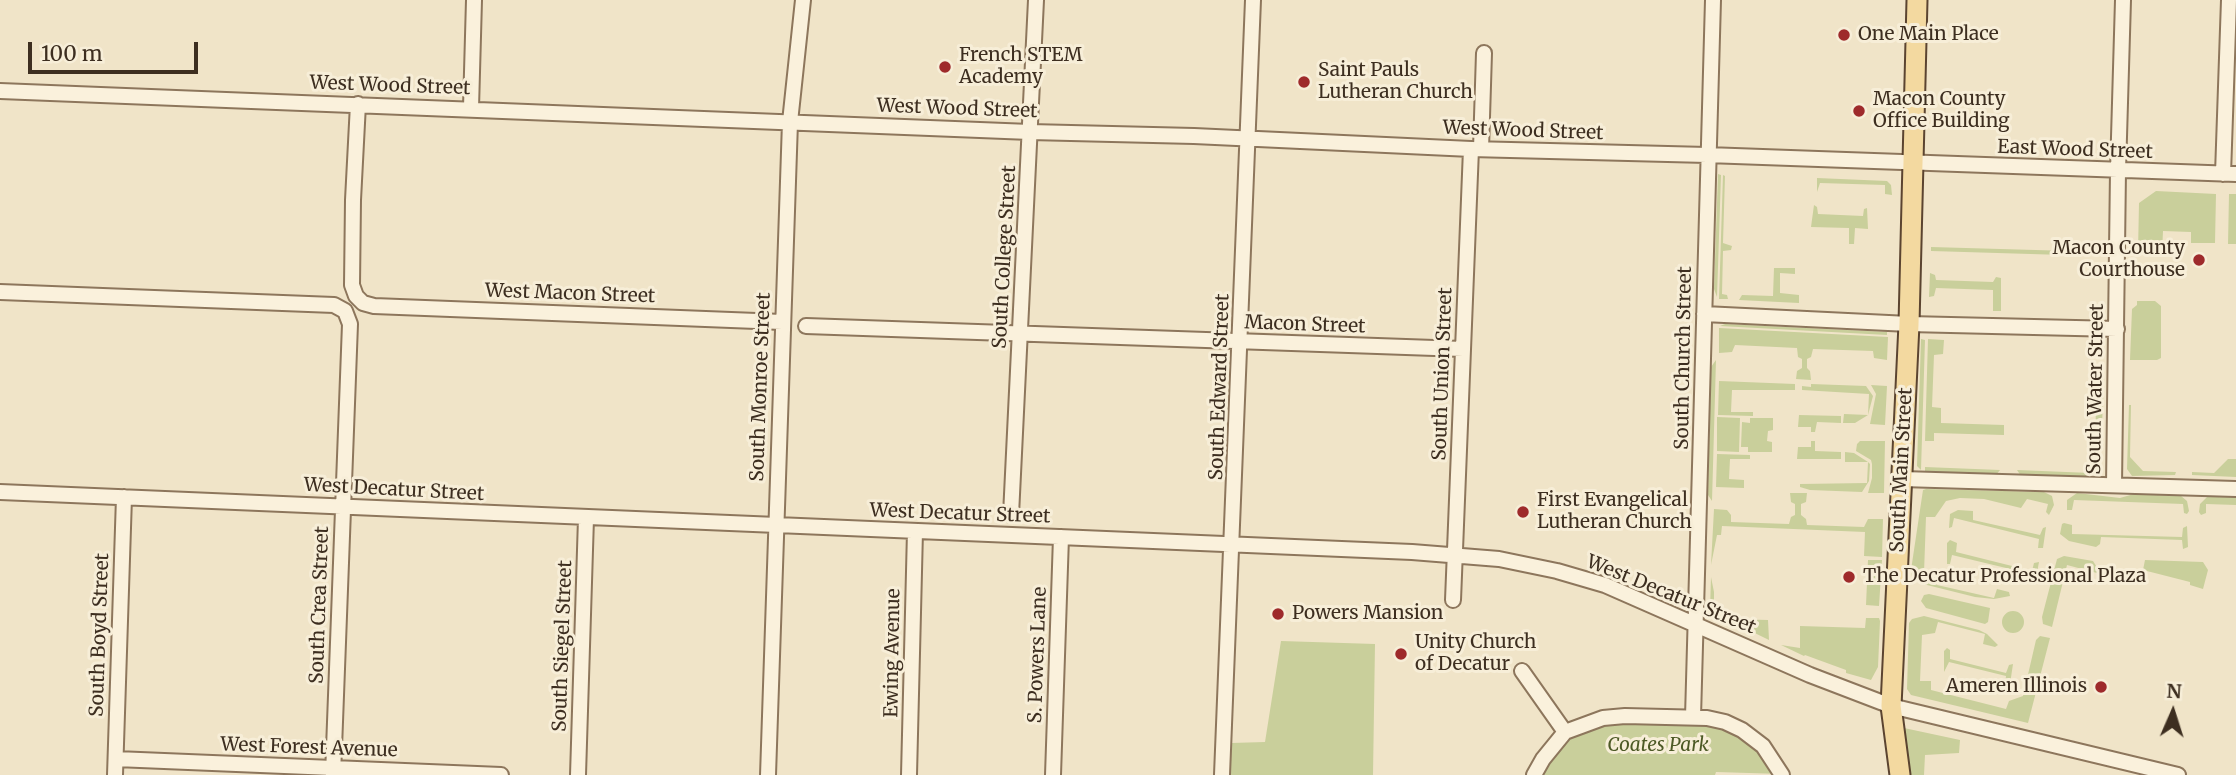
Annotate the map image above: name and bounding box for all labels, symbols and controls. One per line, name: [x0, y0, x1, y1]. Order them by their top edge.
place label: One Main Place: [1858, 24, 1999, 46]
marker: One Main Place: [1836, 27, 1852, 43]
scale bar: [32, 28, 201, 72]
text: 100 m: [41, 40, 103, 67]
place label: French STEM Academy: [959, 45, 1083, 89]
marker: French STEM Academy: [937, 59, 953, 75]
place label: Saint Pauls Lutheran Church: [1318, 60, 1473, 104]
street label: West Wood Street: [309, 72, 471, 100]
marker: Saint Pauls Lutheran Church: [1296, 74, 1312, 90]
place label: Macon County Office Building: [1873, 89, 2010, 133]
street label: West Wood Street: [876, 95, 1038, 123]
marker: Macon County Office Building: [1851, 103, 1867, 119]
street label: West Wood Street: [1442, 117, 1604, 145]
street label: East Wood Street: [1997, 136, 2153, 164]
street label: South College Street: [989, 165, 1021, 349]
place label: Macon County Courthouse: [2052, 238, 2185, 282]
marker: Macon County Courthouse: [2191, 252, 2207, 268]
street label: South Church Street: [1671, 266, 1697, 450]
street label: West Macon Street: [484, 280, 656, 308]
street label: South Union Street: [1429, 287, 1457, 461]
street label: South Monroe Street: [746, 292, 776, 482]
street label: South Edward Street: [1205, 293, 1235, 481]
street label: South Water Street: [2083, 303, 2109, 475]
street label: Macon Street: [1244, 311, 1366, 339]
street label: South Main Street: [1886, 387, 1918, 553]
street label: West Decatur Street: [303, 474, 485, 506]
place label: First Evangelical Lutheran Church: [1537, 490, 1692, 534]
street label: West Decatur Street: [869, 499, 1051, 529]
marker: First Evangelical Lutheran Church: [1515, 504, 1531, 520]
street label: South Crea Street: [306, 526, 334, 684]
street label: West Decatur Street: [1583, 551, 1759, 639]
street label: South Boyd Street: [86, 553, 114, 717]
street label: South Siegel Street: [549, 560, 577, 732]
place label: The Decatur Professional Plaza: [1863, 566, 2146, 588]
marker: The Decatur Professional Plaza: [1841, 569, 1857, 585]
street label: S. Powers Lane: [1024, 586, 1052, 724]
street label: Ewing Avenue: [880, 588, 906, 718]
place label: Powers Mansion: [1292, 603, 1443, 625]
marker: Powers Mansion: [1270, 606, 1286, 622]
place label: Unity Church of Decatur: [1415, 632, 1536, 676]
marker: Unity Church of Decatur: [1393, 646, 1409, 662]
place label: Ameren Illinois: [1946, 676, 2087, 698]
north arrow: [2138, 677, 2208, 747]
marker: Ameren Illinois: [2093, 679, 2109, 695]
text: N: [2166, 679, 2182, 703]
street label: West Forest Avenue: [220, 734, 398, 762]
park label: Coates Park: [1607, 735, 1709, 757]

